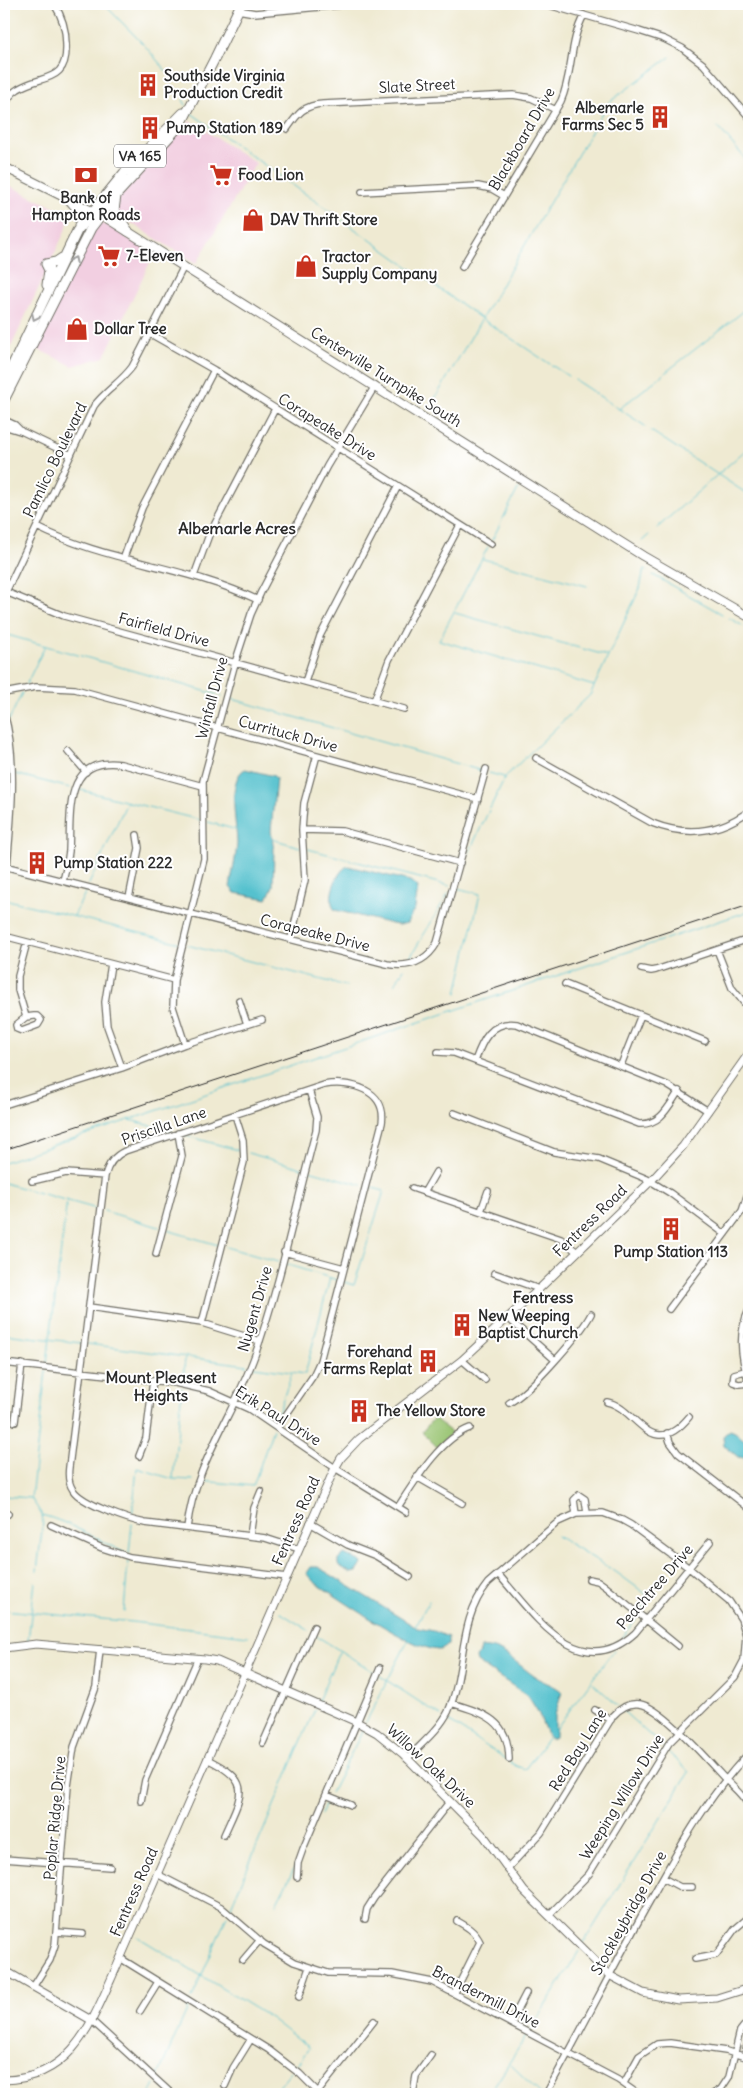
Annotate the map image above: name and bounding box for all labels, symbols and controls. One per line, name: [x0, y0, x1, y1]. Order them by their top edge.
place label: Southside Virginia Production Credit: [164, 66, 285, 102]
building icon: Southside Virginia Production Credit: [135, 72, 161, 98]
street label: Slate Street: [378, 74, 456, 97]
street label: Blackboard Drive: [484, 84, 559, 194]
place label: Albemarle Farms Sec 5: [562, 98, 644, 134]
building icon: Albemarle Farms Sec 5: [647, 104, 673, 130]
building icon: Pump Station 189: [137, 115, 163, 141]
place label: Pump Station 189: [166, 118, 283, 138]
road number: VA 165: [114, 144, 166, 168]
bank icon: Bank of Hampton Roads: [73, 162, 99, 188]
supermarket icon: Food Lion: [208, 162, 234, 188]
place label: Food Lion: [238, 165, 304, 184]
place label: Bank of Hampton Roads: [32, 188, 141, 225]
shop icon: DAV Thrift Store: [240, 207, 266, 233]
place label: DAV Thrift Store: [270, 210, 378, 229]
supermarket icon: 7-Eleven: [96, 243, 122, 269]
place label: 7-Eleven: [126, 246, 184, 265]
place label: Tractor Supply Company: [322, 247, 437, 284]
shop icon: Tractor Supply Company: [293, 253, 319, 279]
one-way arrow: [68, 256, 78, 265]
one-way arrow: [31, 312, 41, 321]
shop icon: Dollar Tree: [64, 316, 90, 342]
place label: Dollar Tree: [94, 319, 167, 338]
street label: Centerville Turnpike South: [307, 322, 466, 431]
street label: Corapeake Drive: [275, 389, 380, 464]
street label: Pamlico Boulevard: [18, 399, 91, 520]
district label: Albemarle Acres: [178, 518, 296, 538]
street label: Fairfield Drive: [117, 608, 212, 651]
street label: Winfall Drive: [191, 655, 232, 741]
street label: Currituck Drive: [236, 711, 340, 756]
building icon: Pump Station 222: [24, 850, 50, 876]
place label: Pump Station 222: [54, 853, 173, 873]
street label: Corapeake Drive: [258, 910, 372, 955]
street label: Priscilla Lane: [119, 1102, 209, 1149]
street label: Fentress Road: [549, 1181, 631, 1261]
building icon: Pump Station 113: [658, 1216, 684, 1242]
place label: Pump Station 113: [614, 1242, 728, 1262]
street label: Nugent Drive: [233, 1264, 276, 1354]
district label: Fentress: [513, 1287, 573, 1307]
place label: New Weeping Baptist Church: [478, 1306, 579, 1343]
building icon: New Weeping Baptist Church: [449, 1312, 475, 1338]
place label: Forehand Farms Replat: [323, 1342, 413, 1379]
building icon: Forehand Farms Replat: [415, 1348, 441, 1374]
district label: Mount Pleasent Heights: [106, 1367, 217, 1406]
street label: Erik Paul Drive: [232, 1382, 325, 1450]
building icon: The Yellow Store: [346, 1398, 372, 1424]
place label: The Yellow Store: [376, 1401, 485, 1420]
street label: Fentress Road: [267, 1473, 324, 1568]
street label: Peachtree Drive: [612, 1540, 697, 1633]
street label: Red Bay Lane: [545, 1705, 610, 1794]
street label: Willow Oak Drive: [383, 1720, 480, 1812]
street label: Weeping Willow Drive: [575, 1730, 668, 1863]
street label: Poplar Ridge Drive: [40, 1755, 69, 1881]
street label: Fentress Road: [105, 1844, 162, 1939]
street label: Stockleybridge Drive: [587, 1847, 671, 1978]
street label: Brandermill Drive: [429, 1961, 543, 2032]

